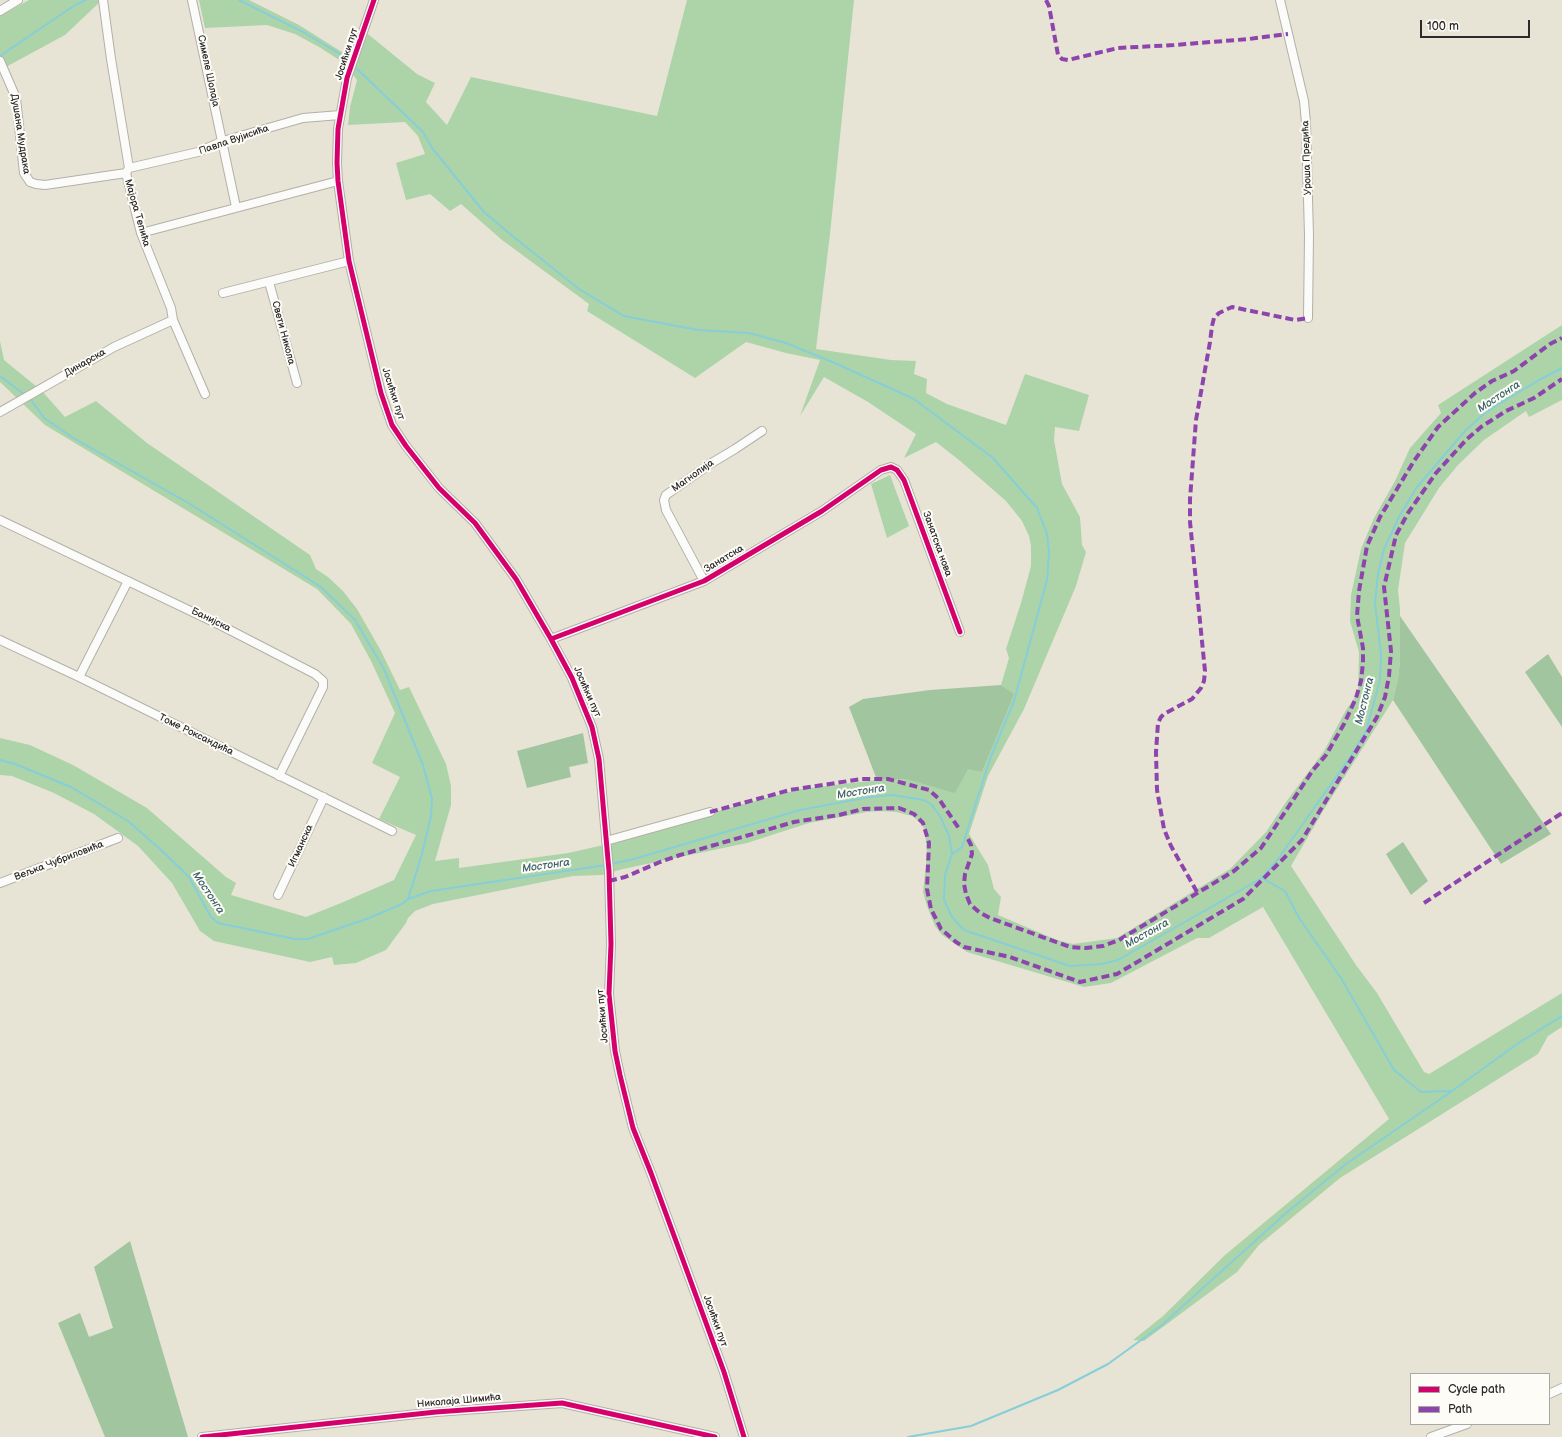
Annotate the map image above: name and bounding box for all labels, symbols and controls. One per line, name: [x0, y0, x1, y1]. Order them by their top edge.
scale bar: [1422, 12, 1532, 38]
text: 100 m: [1427, 19, 1459, 34]
street label: Јосићки пут: [333, 26, 361, 82]
street label: Симеле Шолаја: [195, 34, 221, 108]
street label: Душана Мудрака: [8, 93, 32, 175]
street label: Уроша Предића: [1300, 120, 1314, 196]
street label: Павла Вујисића: [197, 122, 271, 158]
street label: Мајора Тепића: [122, 178, 152, 248]
street label: Свети Никола: [269, 300, 297, 366]
street label: Динарска: [62, 346, 108, 380]
street label: Јосићки пут: [379, 366, 407, 422]
water label: Мостонга: [1475, 378, 1523, 416]
street label: Магнолија: [670, 457, 716, 495]
street label: Занатска нова: [920, 510, 954, 578]
street label: Занатска: [702, 543, 746, 575]
street label: Банијска: [189, 605, 233, 635]
street label: Јосићки пут: [571, 665, 603, 719]
water label: Мостонга: [1353, 676, 1377, 726]
street label: Томе Роксандића: [157, 712, 235, 758]
water label: Мостонга: [836, 782, 886, 802]
street label: Игманска: [286, 823, 316, 869]
street label: Вељка Чубриловића: [13, 838, 105, 884]
water label: Мостонга: [521, 856, 571, 876]
water label: Мостонга: [189, 869, 227, 917]
water label: Мостонга: [1123, 917, 1171, 951]
street label: Јосићки пут: [595, 989, 611, 1043]
street label: Јосићки пут: [700, 1294, 730, 1348]
legend: [1410, 1373, 1550, 1425]
text: Cycle path: [1448, 1382, 1505, 1397]
street label: Николаја Шимића: [417, 1391, 501, 1411]
text: Path: [1448, 1402, 1472, 1417]

